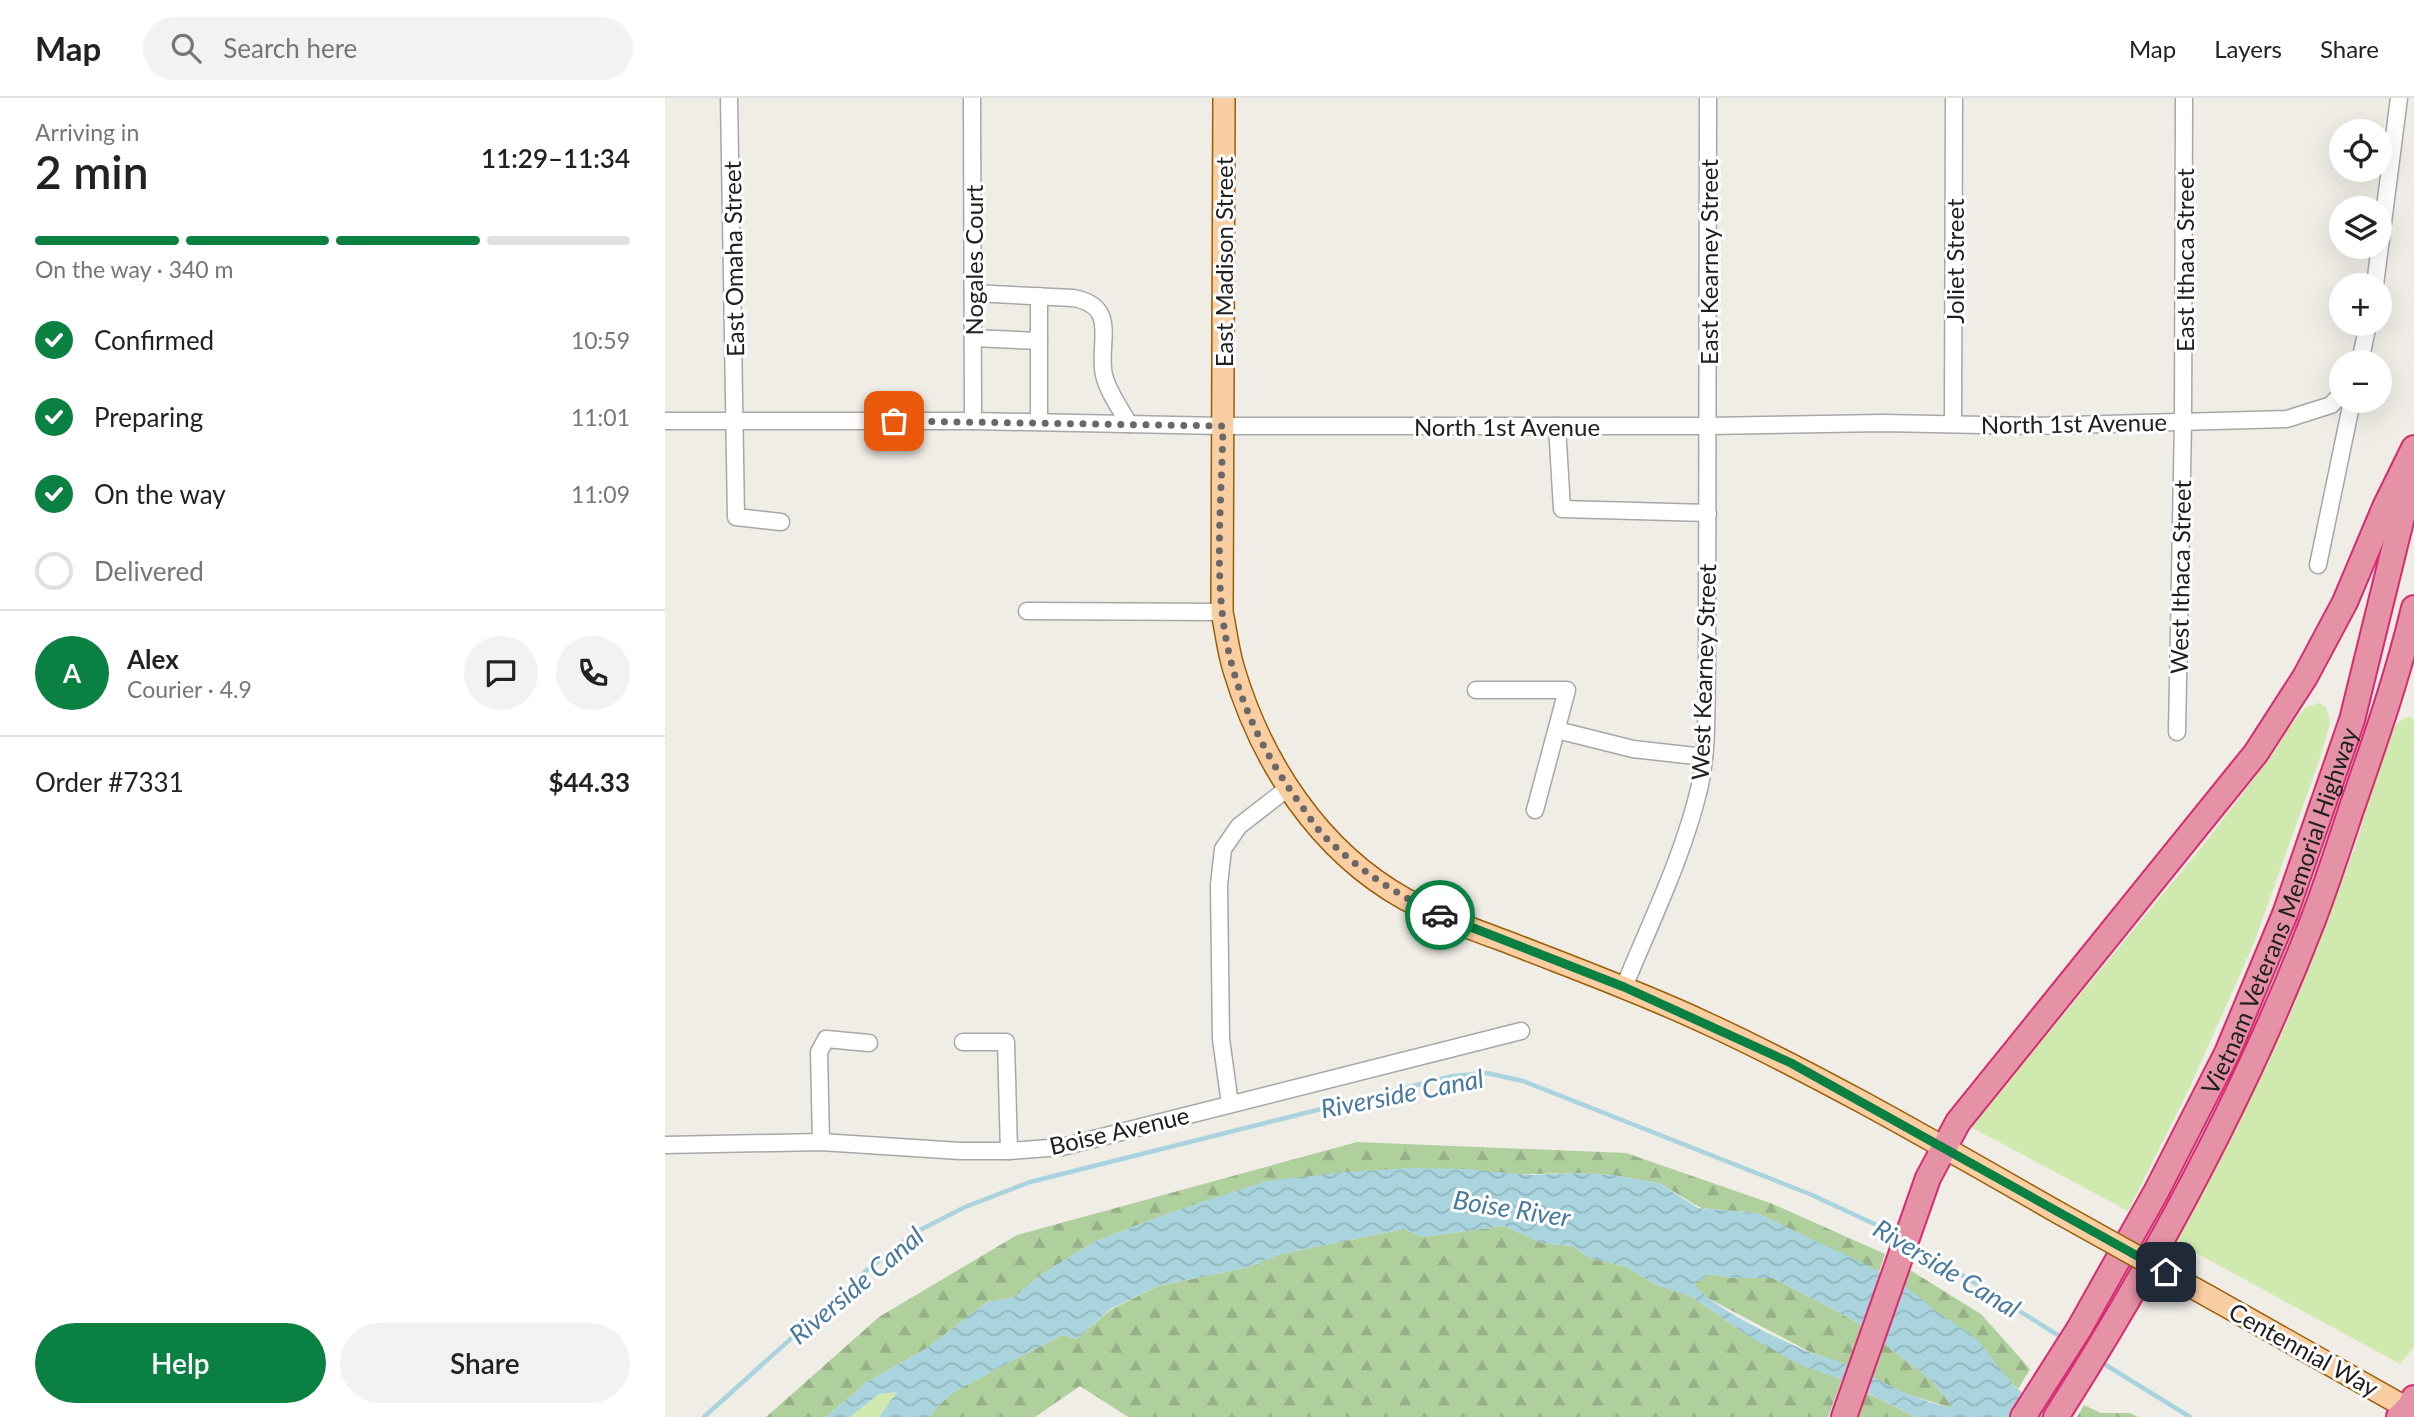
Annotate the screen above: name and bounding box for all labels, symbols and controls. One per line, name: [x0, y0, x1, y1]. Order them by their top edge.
search box: [143, 17, 633, 80]
text: Map: [35, 28, 101, 68]
icon: search: [167, 29, 205, 67]
text: Search here: [223, 32, 357, 64]
text: Map: [2129, 34, 2176, 63]
text: Layers: [2214, 34, 2282, 63]
text: Share: [2320, 34, 2379, 63]
text: Arriving in: [35, 118, 139, 146]
map controls: [2329, 119, 2392, 413]
button: locate: [2329, 119, 2392, 182]
text: 11:29–11:34: [481, 142, 630, 174]
text: 2 min: [35, 144, 149, 199]
street label: East Madison Street: [1209, 156, 1238, 367]
street label: East Kearney Street: [1694, 159, 1723, 365]
street label: East Omaha Street: [717, 160, 749, 357]
street label: East Ithaca Street: [2170, 168, 2199, 352]
street label: Nogales Court: [959, 184, 988, 335]
button: layers: [2329, 196, 2392, 259]
street label: Joliet Street: [1940, 198, 1969, 324]
text: On the way · 340 m: [35, 255, 234, 283]
button: +: [2329, 273, 2392, 336]
icon: check: [35, 321, 73, 359]
text: Confirmed: [94, 324, 214, 356]
text: 10:59: [571, 326, 630, 354]
button: −: [2329, 350, 2392, 413]
pin: [864, 391, 924, 451]
icon: check: [35, 398, 73, 436]
text: Preparing: [94, 401, 203, 433]
icon: bag: [875, 402, 913, 440]
text: 11:01: [571, 403, 630, 431]
street label: North 1st Avenue: [1981, 407, 2167, 439]
street label: North 1st Avenue: [1414, 412, 1600, 441]
icon: check: [35, 475, 73, 513]
text: On the way: [94, 478, 226, 510]
street label: West Ithaca Street: [2164, 479, 2196, 674]
text: 11:09: [571, 480, 630, 508]
text: Delivered: [94, 555, 204, 587]
street label: West Kearney Street: [1685, 563, 1721, 781]
button: chat: [464, 636, 538, 710]
button: phone: [556, 636, 630, 710]
text: Alex: [127, 643, 179, 675]
text: A: [63, 657, 81, 689]
text: Courier · 4.9: [127, 675, 252, 703]
street label: Vietnam Veterans Memorial Highway: [2194, 723, 2363, 1099]
text: Order #7331: [35, 766, 184, 798]
text: $44.33: [548, 766, 630, 798]
courier: [1405, 880, 1475, 950]
icon: car: [1421, 896, 1459, 934]
water label: Riverside Canal: [1318, 1061, 1486, 1124]
street label: Boise Avenue: [1046, 1100, 1192, 1160]
water label: Boise River: [1451, 1183, 1574, 1233]
water label: Riverside Canal: [1868, 1212, 2026, 1324]
water label: Riverside Canal: [782, 1220, 930, 1350]
pin: [2136, 1242, 2196, 1302]
icon: home: [2147, 1253, 2185, 1291]
street label: Centennial Way: [2224, 1296, 2384, 1402]
button: Help: [35, 1323, 326, 1403]
button: Share: [340, 1323, 630, 1403]

